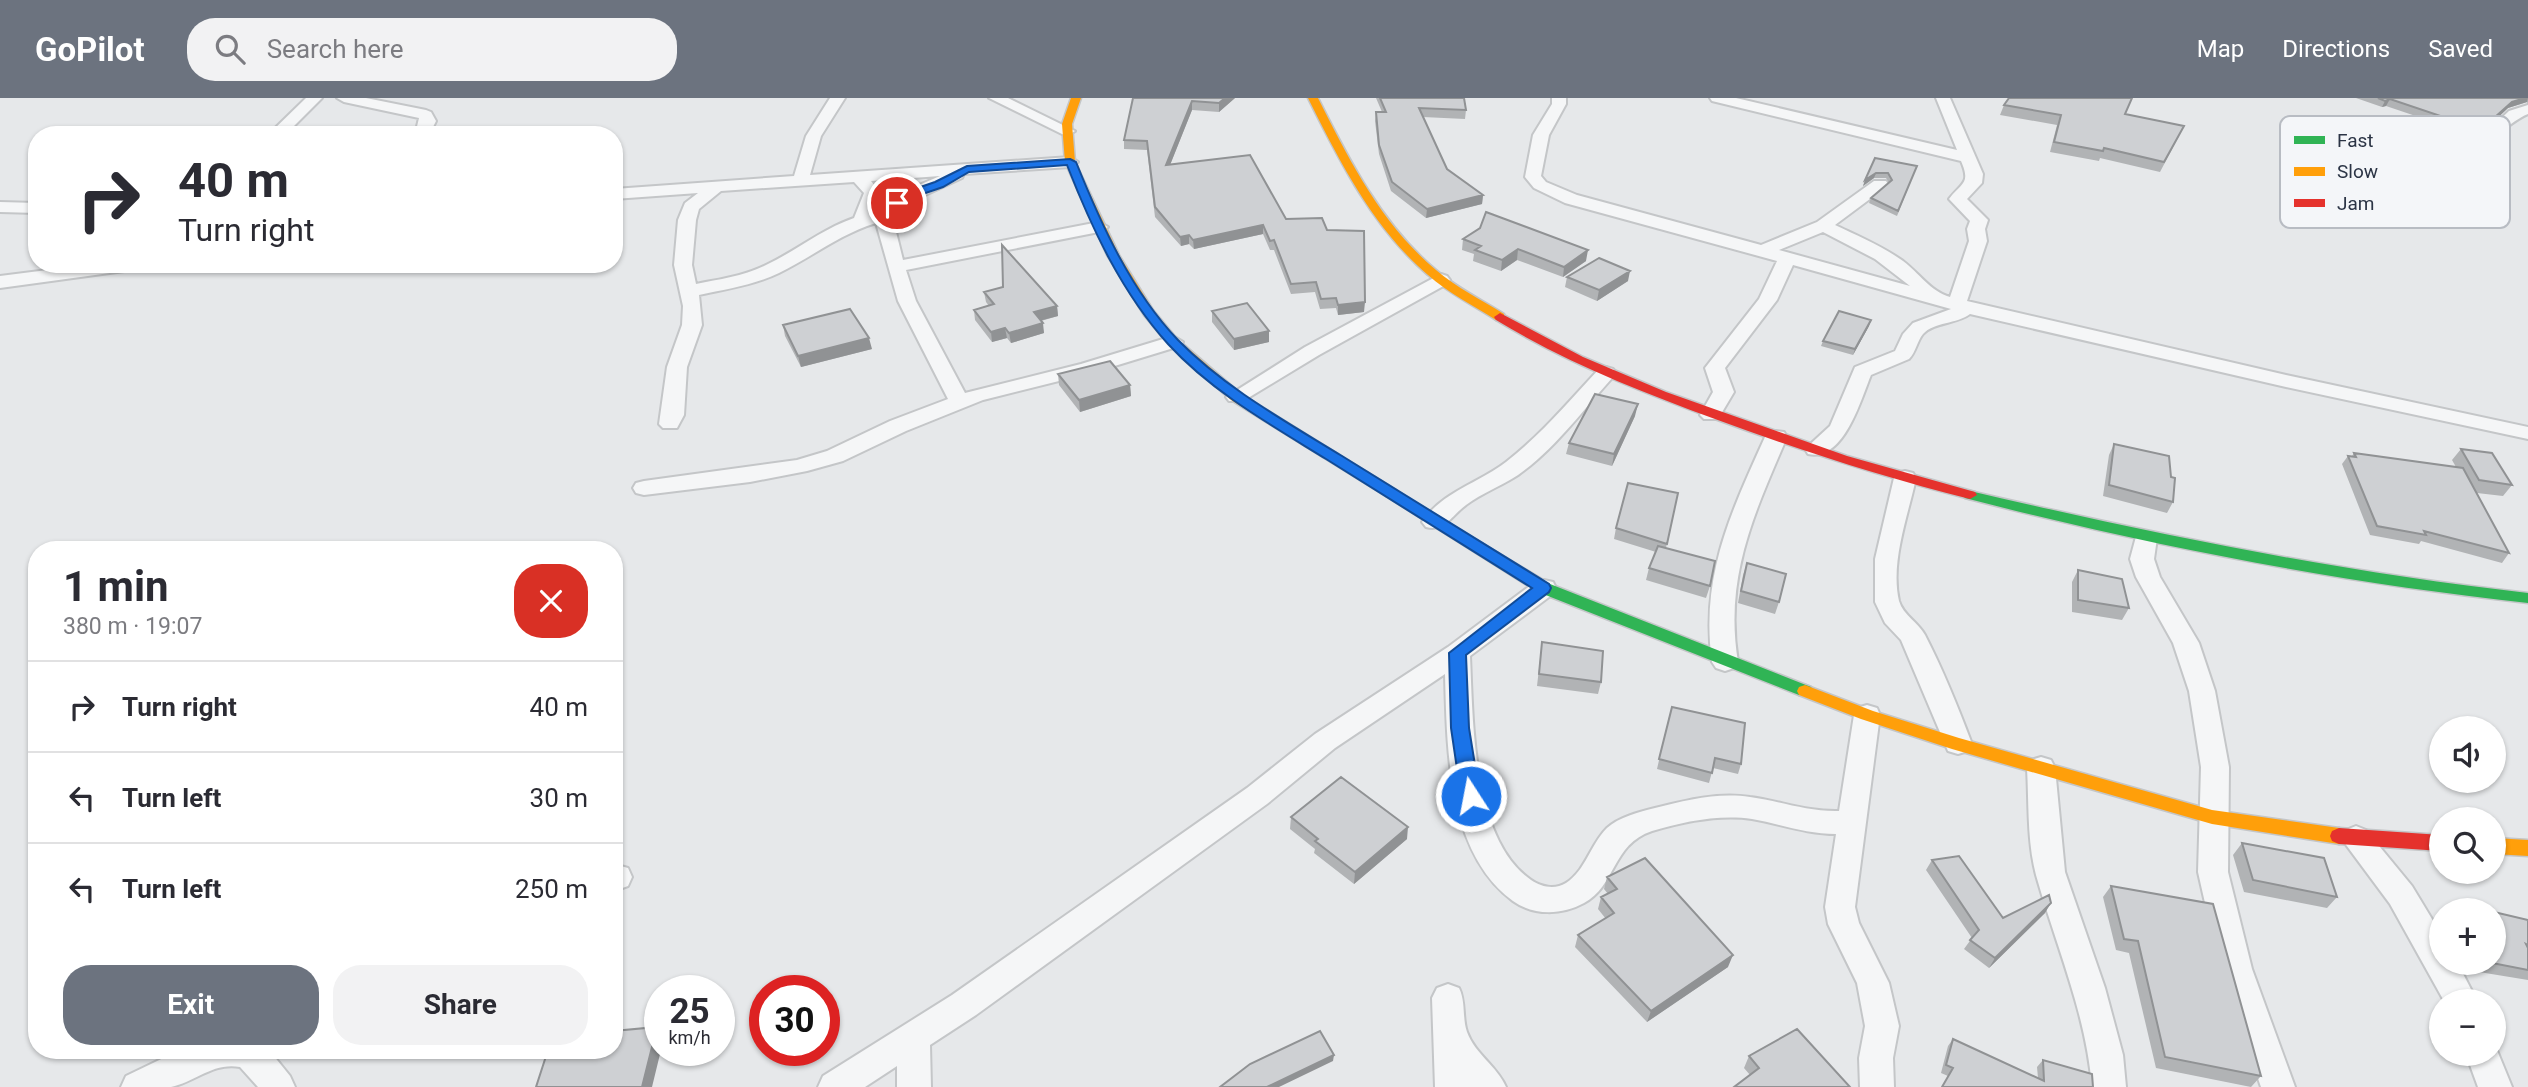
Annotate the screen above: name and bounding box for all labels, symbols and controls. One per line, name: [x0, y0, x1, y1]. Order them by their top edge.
search box: [187, 18, 677, 81]
text: GoPilot: [35, 30, 145, 69]
icon: search: [211, 30, 249, 68]
text: Search here: [267, 34, 403, 64]
text: Map: [2197, 35, 2244, 63]
text: Directions: [2282, 35, 2390, 63]
text: Saved: [2428, 35, 2493, 63]
legend: [2280, 116, 2510, 228]
text: Fast: [2337, 129, 2374, 152]
text: 40 m: [178, 152, 289, 209]
icon: right: [63, 154, 154, 245]
text: Slow: [2337, 160, 2378, 183]
pin: [867, 173, 927, 233]
icon: arrive: [878, 184, 916, 222]
text: Jam: [2337, 192, 2374, 215]
text: Turn right: [178, 211, 314, 249]
text: 1 min: [63, 562, 169, 611]
button: close: [514, 564, 588, 638]
text: 380 m · 19:07: [63, 613, 202, 640]
icon: right: [63, 688, 101, 726]
text: Turn right: [122, 692, 237, 722]
text: 40 m: [530, 692, 588, 722]
map controls: [2429, 716, 2506, 1066]
button: sound: [2429, 716, 2506, 793]
position arrow: [1434, 759, 1508, 833]
icon: left: [63, 779, 101, 817]
text: Turn left: [122, 783, 221, 813]
text: 30 m: [530, 783, 588, 813]
button: search: [2429, 807, 2506, 884]
icon: left: [63, 870, 101, 908]
text: Turn left: [122, 874, 221, 904]
text: 250 m: [515, 874, 588, 904]
button: +: [2429, 898, 2506, 975]
button: Exit: [63, 965, 319, 1045]
button: Share: [333, 965, 588, 1045]
speed limit sign: 30: [749, 975, 840, 1066]
button: −: [2429, 989, 2506, 1066]
text: 25: [669, 991, 710, 1032]
text: km/h: [668, 1027, 711, 1048]

